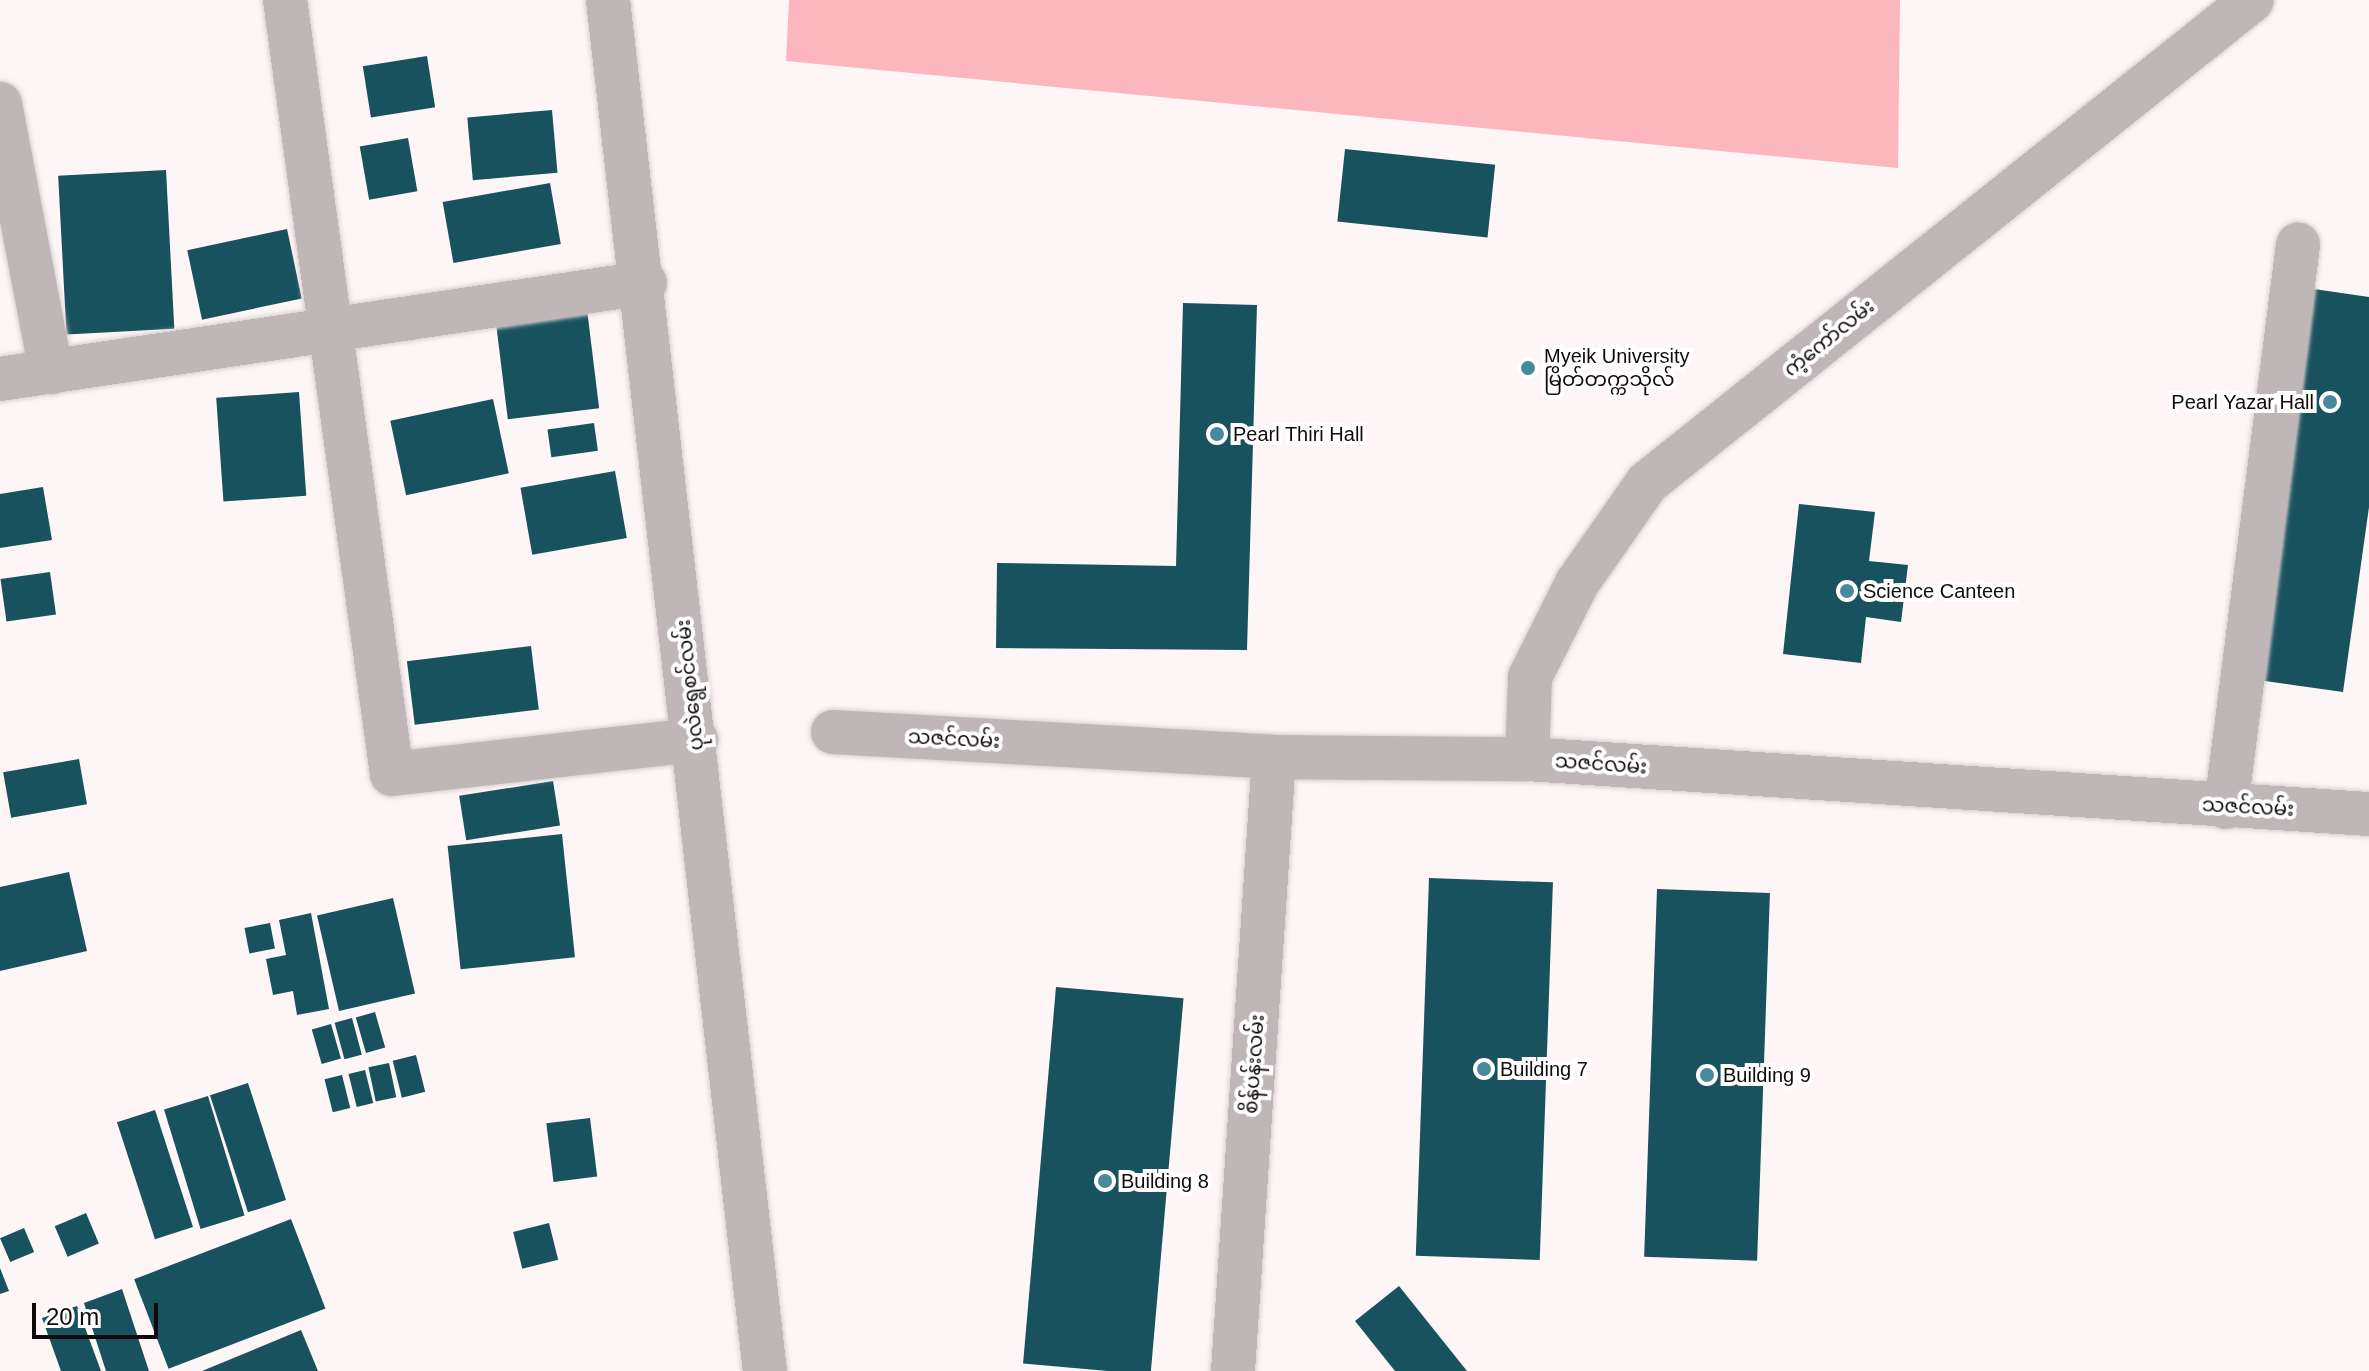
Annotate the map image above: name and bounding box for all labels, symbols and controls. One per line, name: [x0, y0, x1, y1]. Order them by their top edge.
street label: ကံ့ကော်လမ်း: [1779, 294, 1879, 382]
place label: Myeik University မြိတ်တက္ကသိုလ်: [1544, 344, 1690, 391]
marker: Myeik University မြိတ်တက္ကသိုလ်: [1519, 359, 1537, 377]
place label: Pearl Yazar Hall: [2171, 390, 2314, 414]
marker: Pearl Yazar Hall: [2321, 393, 2339, 411]
place label: Pearl Thiri Hall: [1233, 422, 1364, 446]
marker: Pearl Thiri Hall: [1208, 425, 1226, 443]
place label: Science Canteen: [1863, 579, 2015, 603]
marker: Science Canteen: [1838, 582, 1856, 600]
street label: ပုလဲရွေစင်လမ်း: [671, 618, 709, 752]
street label: သဇင်လမ်း: [907, 725, 1001, 753]
street label: သဇင်လမ်း: [1554, 749, 1648, 779]
street label: သဇင်လမ်း: [2201, 793, 2295, 821]
street label: စိန်ပန်းလမ်း: [1239, 1013, 1269, 1115]
place label: Building 7: [1500, 1057, 1588, 1081]
marker: Building 7: [1475, 1060, 1493, 1078]
place label: Building 9: [1723, 1063, 1811, 1087]
marker: Building 9: [1698, 1066, 1716, 1084]
place label: Building 8: [1121, 1169, 1209, 1193]
marker: Building 8: [1096, 1172, 1114, 1190]
scale bar: [36, 1287, 162, 1337]
text: 20 m: [46, 1303, 99, 1330]

